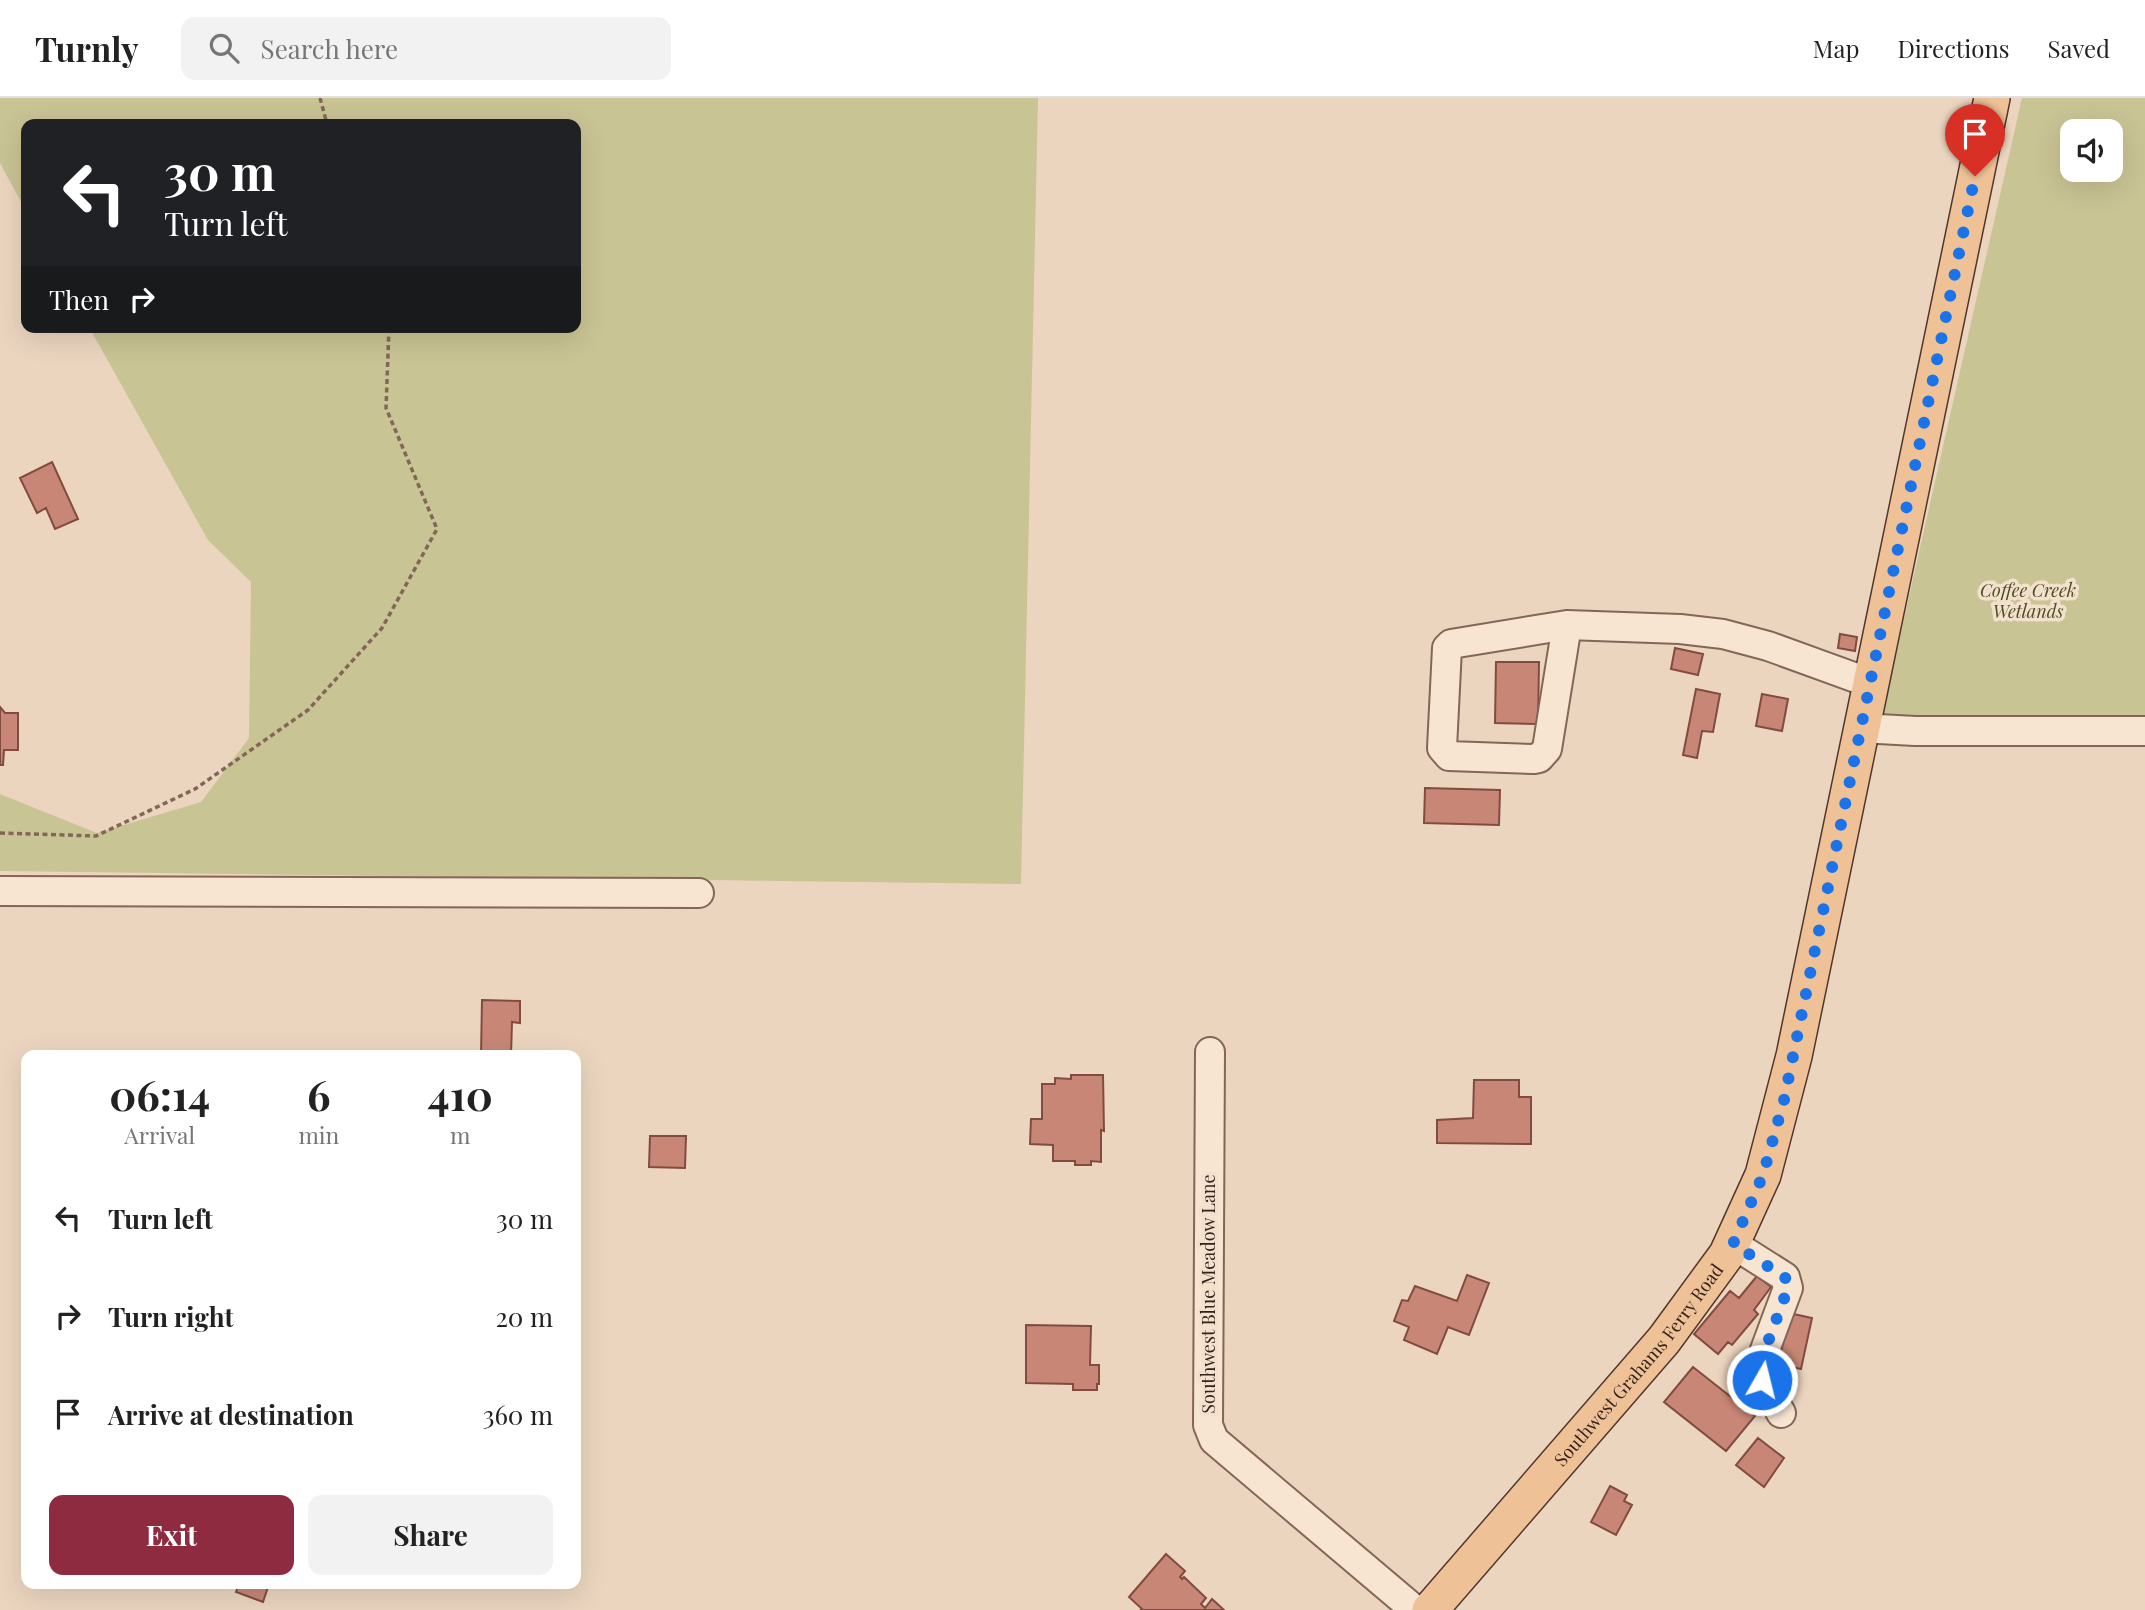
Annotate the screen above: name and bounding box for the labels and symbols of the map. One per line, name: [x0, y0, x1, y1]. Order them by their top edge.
pin: [1945, 104, 2005, 176]
park label: Coffee Creek Wetlands: [1980, 578, 2076, 623]
street label: Southwest Blue Meadow Lane: [1196, 1174, 1220, 1414]
street label: Southwest Grahams Ferry Road: [1548, 1258, 1729, 1471]
position arrow: [1725, 1343, 1799, 1417]

